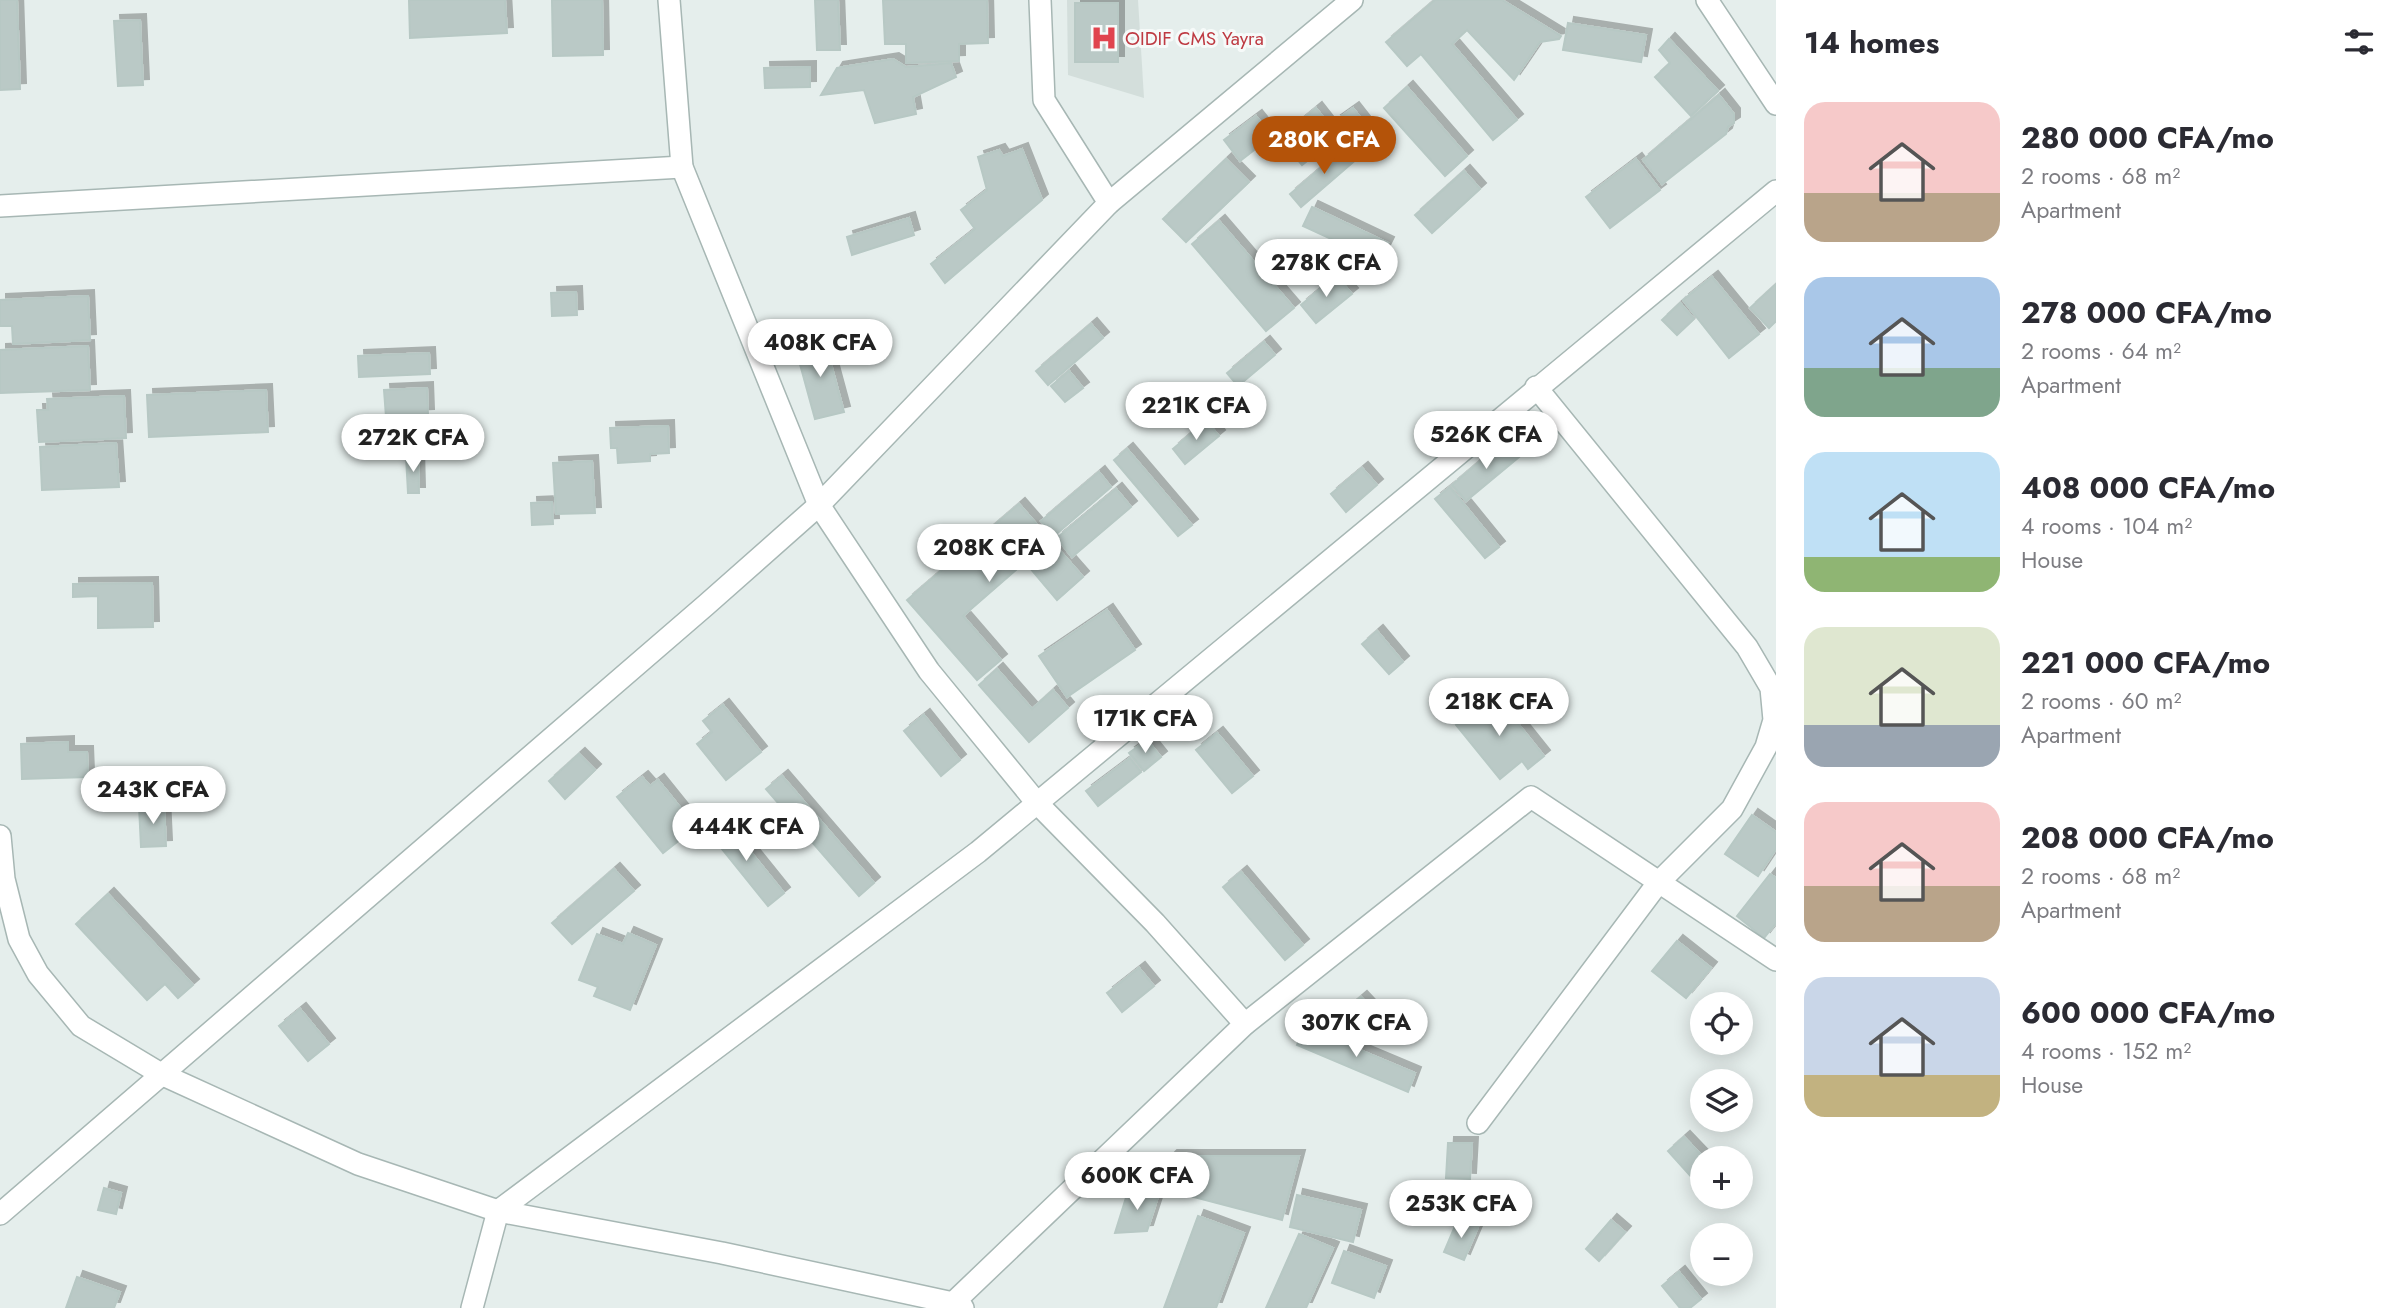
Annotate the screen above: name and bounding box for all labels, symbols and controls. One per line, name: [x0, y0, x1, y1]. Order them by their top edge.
text: 14 homes: [1804, 21, 1939, 64]
hospital icon: OIDIF CMS Yayra: [1089, 23, 1119, 53]
icon: filters: [2340, 23, 2378, 61]
place label: OIDIF CMS Yayra: [1125, 25, 1264, 52]
pin: 280K CFA: [1252, 116, 1396, 176]
text: 280 000 CFA/mo: [2021, 116, 2274, 159]
text: 280K CFA: [1268, 122, 1380, 156]
icon: home: [1860, 130, 1944, 214]
text: 2 rooms · 68 m²: [2021, 159, 2180, 193]
text: Apartment: [2021, 193, 2121, 227]
pin: 278K CFA: [1254, 240, 1398, 299]
text: 278K CFA: [1271, 245, 1381, 279]
text: 278 000 CFA/mo: [2021, 291, 2272, 334]
icon: home: [1860, 305, 1944, 389]
pin: 408K CFA: [748, 320, 892, 379]
text: 408K CFA: [764, 325, 876, 359]
text: 2 rooms · 64 m²: [2021, 334, 2181, 368]
text: Apartment: [2021, 368, 2121, 402]
pin: 221K CFA: [1124, 382, 1268, 442]
text: 221K CFA: [1142, 388, 1251, 422]
pin: 526K CFA: [1414, 412, 1558, 471]
pin: 272K CFA: [341, 414, 485, 474]
text: 526K CFA: [1430, 417, 1542, 451]
text: 272K CFA: [357, 420, 469, 454]
text: 408 000 CFA/mo: [2021, 466, 2275, 509]
icon: home: [1860, 480, 1944, 564]
text: 4 rooms · 104 m²: [2021, 509, 2192, 543]
pin: 208K CFA: [917, 524, 1061, 584]
text: 208K CFA: [933, 530, 1045, 564]
text: House: [2021, 543, 2083, 577]
text: 221 000 CFA/mo: [2021, 641, 2270, 684]
icon: home: [1860, 655, 1944, 739]
pin: 218K CFA: [1427, 678, 1571, 738]
text: 218K CFA: [1445, 684, 1553, 718]
text: 2 rooms · 60 m²: [2021, 684, 2181, 718]
pin: 171K CFA: [1073, 696, 1217, 755]
text: 171K CFA: [1093, 701, 1197, 735]
text: Apartment: [2021, 718, 2121, 752]
pin: 243K CFA: [81, 766, 225, 826]
text: 243K CFA: [97, 772, 209, 806]
pin: 444K CFA: [674, 804, 818, 863]
text: 444K CFA: [688, 809, 804, 843]
text: 208 000 CFA/mo: [2021, 816, 2274, 859]
icon: home: [1860, 830, 1944, 914]
text: 2 rooms · 68 m²: [2021, 859, 2180, 893]
text: Apartment: [2021, 893, 2121, 927]
text: 600 000 CFA/mo: [2021, 991, 2275, 1034]
map controls: [1690, 992, 1753, 1286]
button: locate: [1690, 992, 1753, 1055]
pin: 307K CFA: [1284, 1000, 1428, 1059]
text: 307K CFA: [1301, 1005, 1411, 1039]
icon: home: [1860, 1005, 1944, 1089]
text: 4 rooms · 152 m²: [2021, 1034, 2191, 1068]
text: House: [2021, 1068, 2083, 1102]
button: layers: [1690, 1069, 1753, 1132]
button: +: [1690, 1146, 1753, 1209]
pin: 600K CFA: [1065, 1152, 1209, 1212]
text: 600K CFA: [1081, 1158, 1193, 1192]
pin: 253K CFA: [1389, 1180, 1533, 1240]
text: 253K CFA: [1405, 1186, 1517, 1220]
button: −: [1690, 1223, 1753, 1286]

